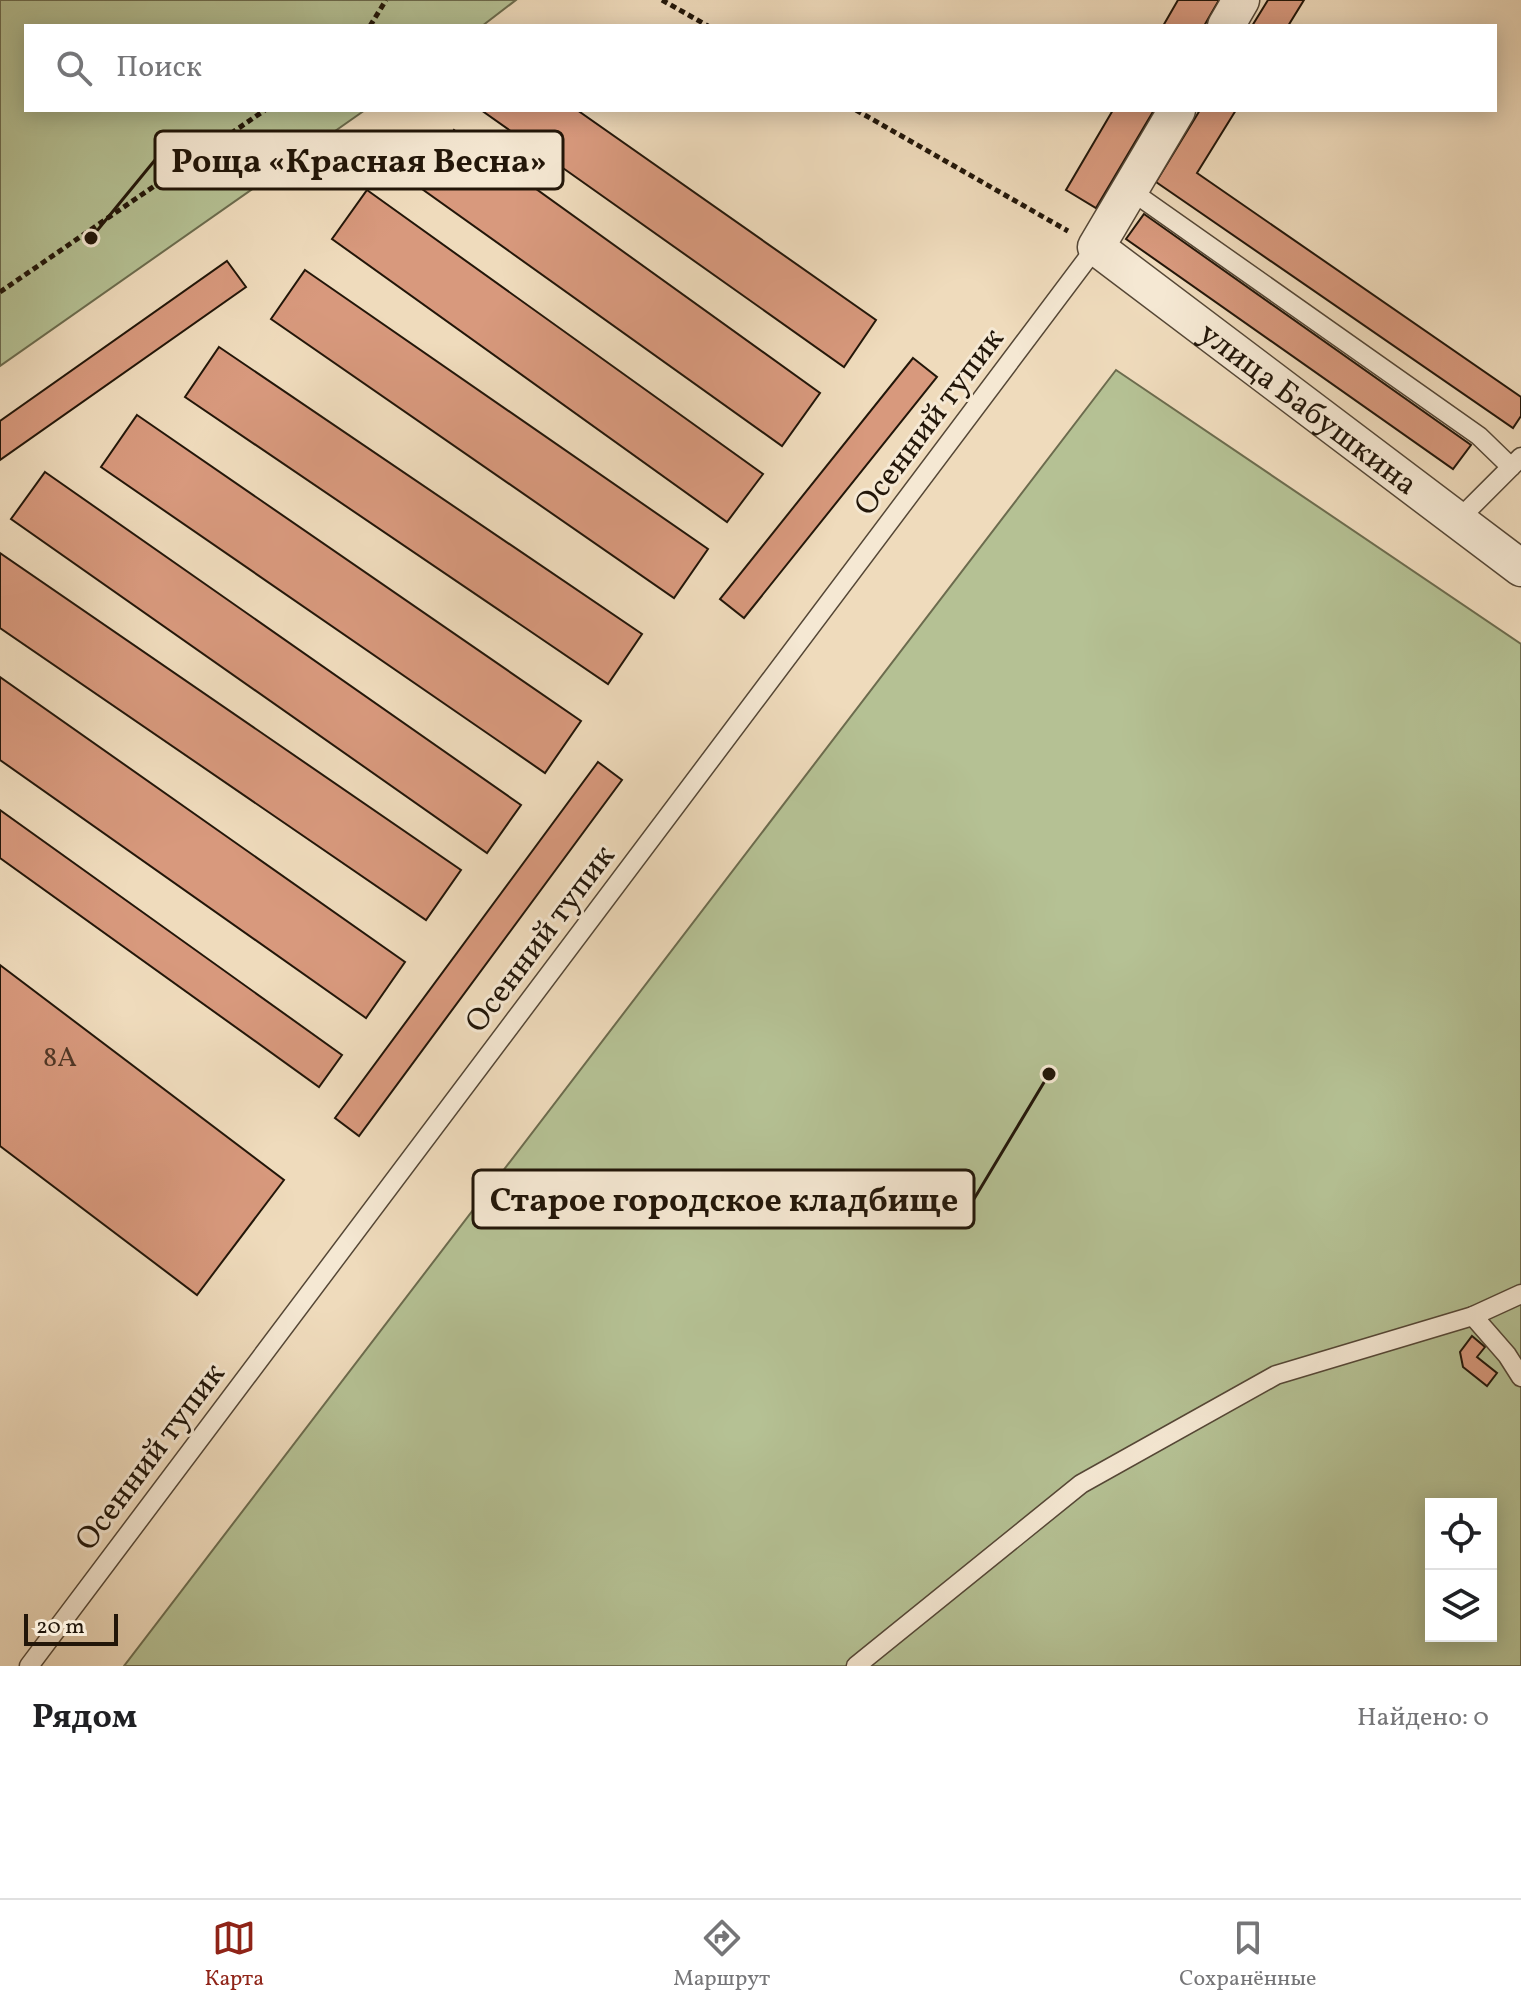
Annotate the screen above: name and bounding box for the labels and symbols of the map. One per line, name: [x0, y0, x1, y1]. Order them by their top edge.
callout: Роща «Красная Весна»: [155, 131, 563, 189]
text: Роща «Красная Весна»: [171, 140, 547, 187]
street label: улица Бабушкина: [1189, 313, 1426, 507]
street label: Осенний тупик: [845, 320, 1016, 526]
street label: Осенний тупик: [456, 837, 627, 1043]
house number: 8А: [43, 1039, 77, 1078]
callout: Старое городское кладбище: [473, 1170, 974, 1228]
text: Старое городское кладбище: [490, 1179, 958, 1226]
street label: Осенний тупик: [66, 1355, 237, 1561]
scale bar: [24, 1610, 118, 1646]

